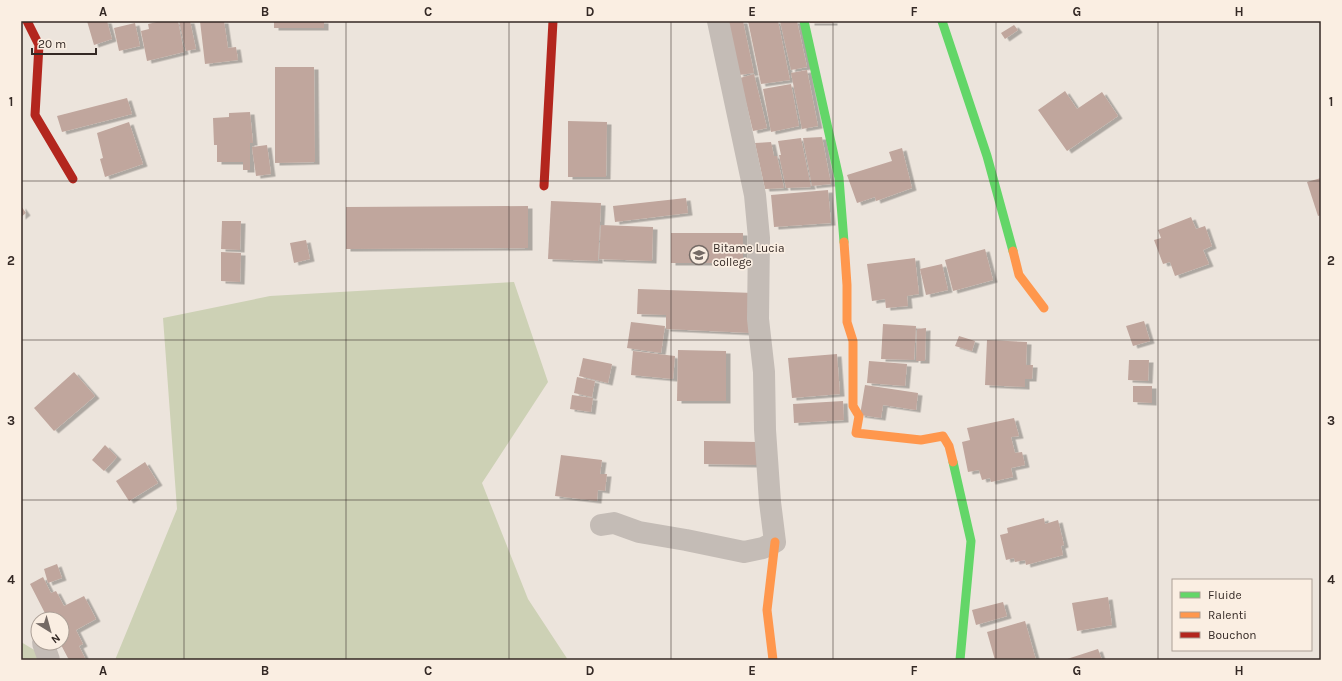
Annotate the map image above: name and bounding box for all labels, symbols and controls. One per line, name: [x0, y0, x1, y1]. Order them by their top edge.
text: A: [99, 4, 107, 19]
text: B: [261, 4, 269, 19]
text: C: [424, 4, 432, 19]
text: D: [586, 4, 595, 19]
text: E: [748, 4, 756, 19]
text: F: [910, 4, 918, 19]
text: G: [1073, 4, 1081, 19]
text: H: [1234, 4, 1244, 19]
scale bar: [32, 30, 96, 56]
text: 20 m: [38, 37, 66, 51]
text: 1: [9, 94, 13, 109]
text: 1: [1329, 94, 1333, 109]
place label: Bitame Lucia college: [713, 241, 785, 269]
school or university icon: Bitame Lucia college: [688, 244, 710, 266]
text: 2: [7, 253, 15, 268]
text: 2: [1327, 253, 1335, 268]
text: 3: [7, 413, 15, 428]
text: 3: [1327, 413, 1335, 428]
text: 4: [7, 572, 15, 587]
text: 4: [1327, 572, 1335, 587]
legend: [1172, 579, 1312, 651]
text: Fluide: [1208, 588, 1242, 602]
text: Ralenti: [1208, 608, 1247, 622]
north arrow: [30, 611, 70, 651]
text: Bouchon: [1208, 628, 1257, 642]
text: N: [49, 631, 63, 646]
text: A: [99, 663, 107, 678]
text: B: [261, 663, 269, 678]
text: C: [424, 663, 432, 678]
text: D: [586, 663, 595, 678]
text: E: [748, 663, 756, 678]
text: F: [910, 663, 918, 678]
text: G: [1073, 663, 1081, 678]
text: H: [1234, 663, 1244, 678]

